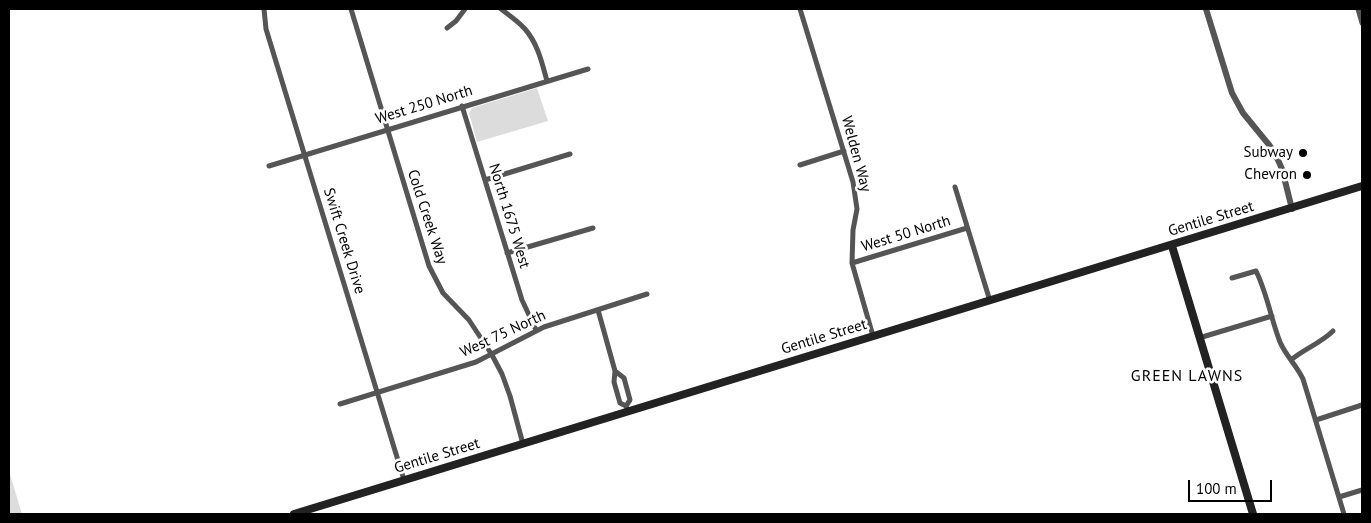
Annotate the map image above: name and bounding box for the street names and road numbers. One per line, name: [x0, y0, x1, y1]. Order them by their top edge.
street label: West 250 North: [373, 82, 475, 128]
street label: Welden Way: [837, 114, 875, 194]
street label: North 1675 West: [485, 161, 533, 271]
street label: Cold Creek Way: [403, 167, 451, 267]
street label: Swift Creek Drive: [319, 186, 369, 296]
street label: Gentile Street: [1166, 197, 1256, 241]
street label: West 50 North: [859, 212, 953, 256]
street label: West 75 North: [457, 306, 549, 362]
street label: Gentile Street: [779, 315, 869, 359]
street label: Gentile Street: [392, 434, 482, 478]

